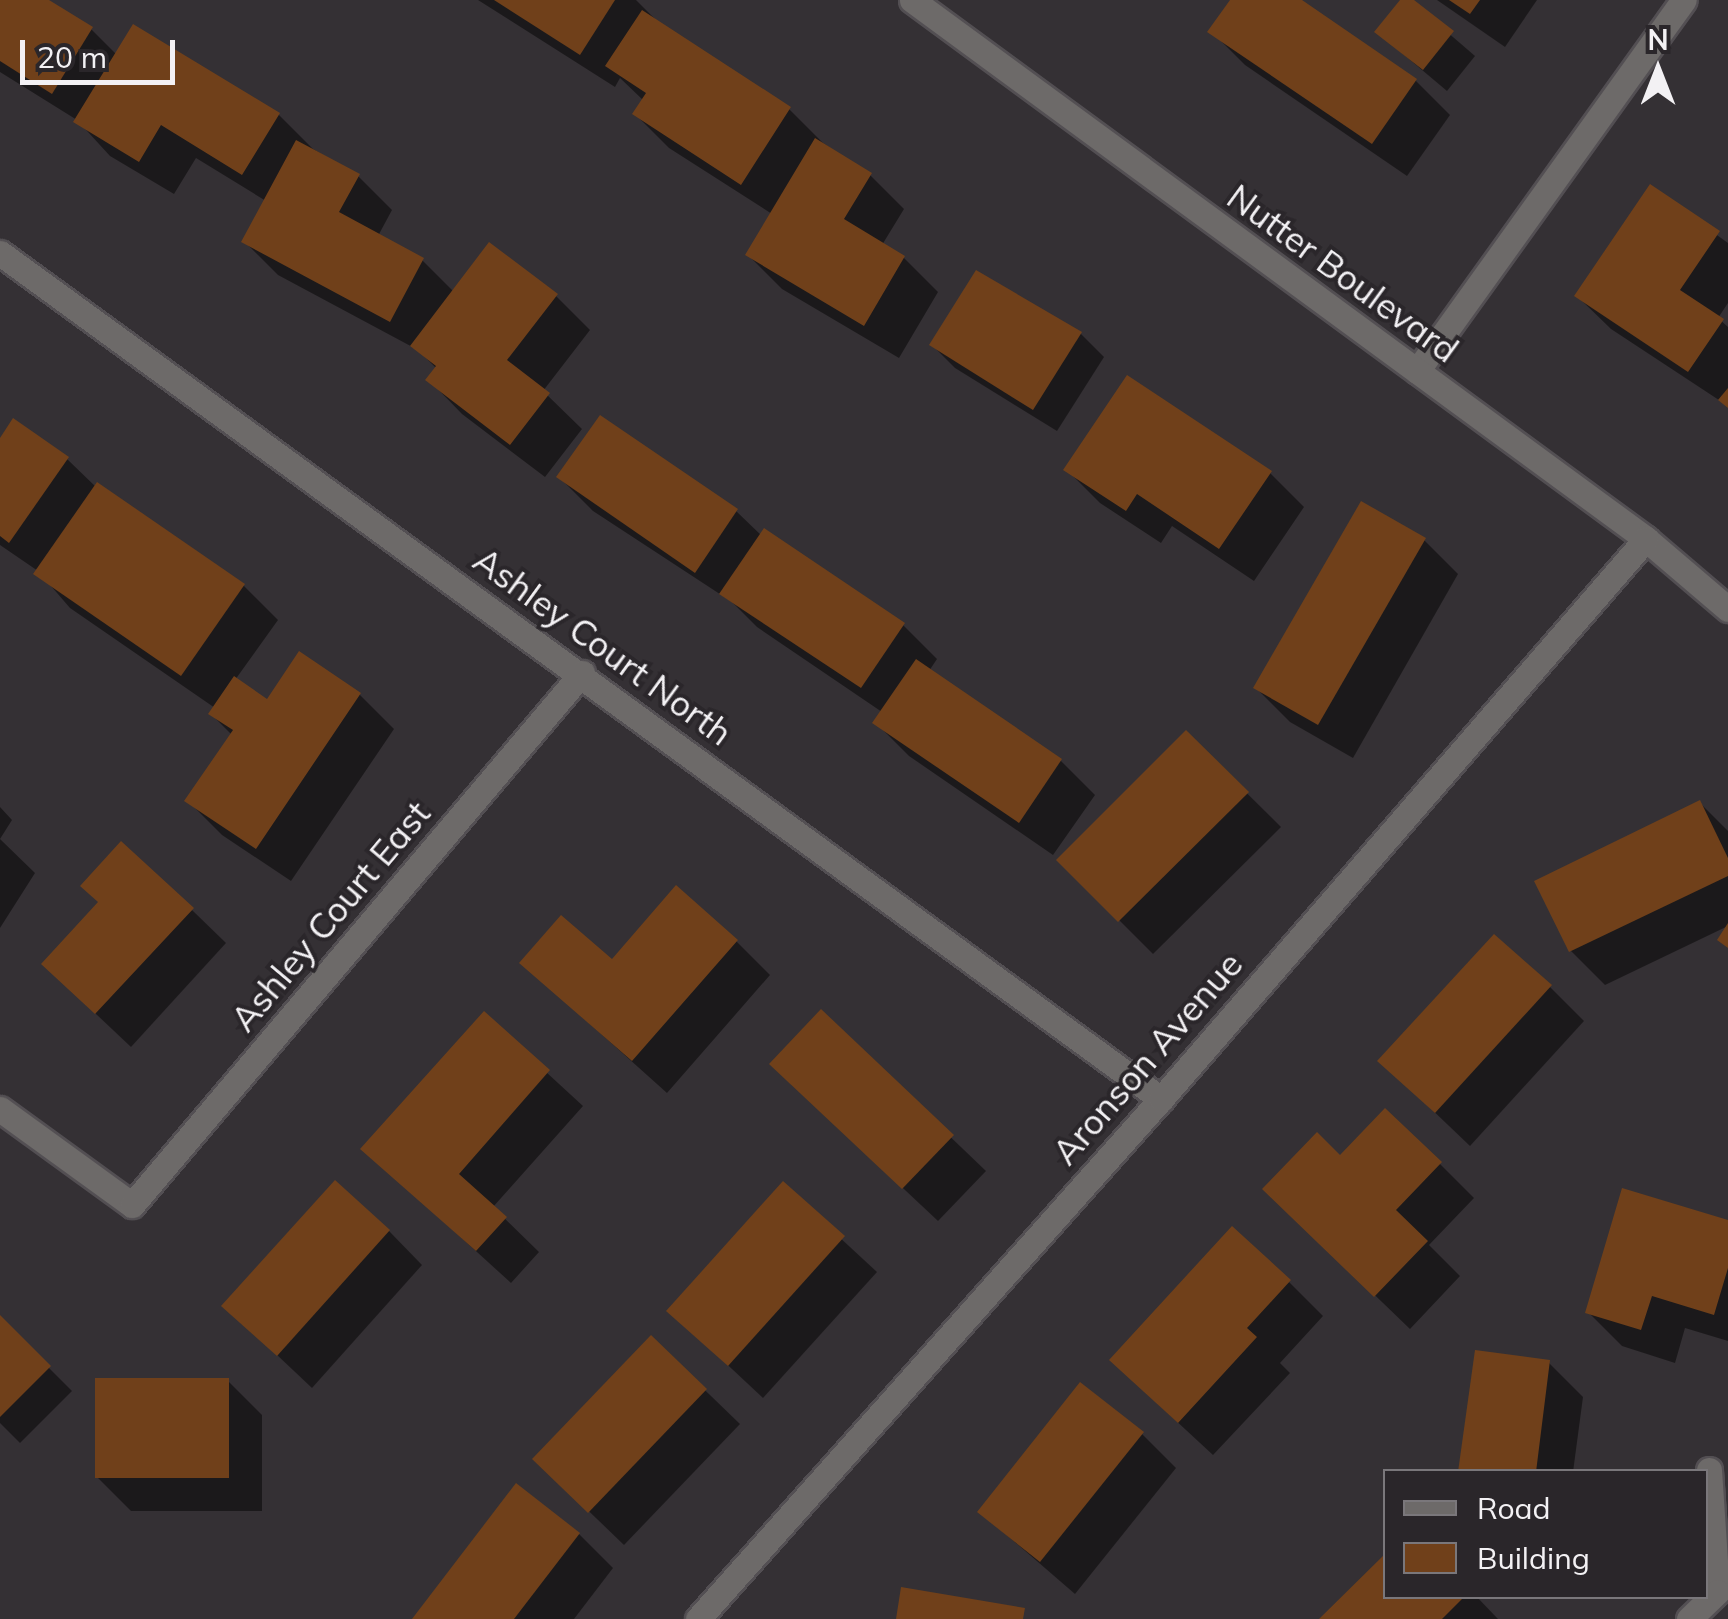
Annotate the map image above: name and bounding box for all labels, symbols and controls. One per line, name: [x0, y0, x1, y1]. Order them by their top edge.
scale bar: [25, 20, 180, 82]
north arrow: [1608, 20, 1708, 120]
text: N: [1647, 22, 1669, 57]
text: 20 m: [37, 38, 107, 76]
street label: Nutter Boulevard: [1219, 175, 1467, 371]
street label: Ashley Court North: [466, 538, 740, 754]
street label: Ashley Court East: [222, 793, 438, 1039]
street label: Aronson Avenue: [1043, 943, 1251, 1173]
legend: [1383, 1469, 1708, 1599]
text: Road: [1477, 1489, 1551, 1527]
text: Building: [1477, 1539, 1590, 1577]

